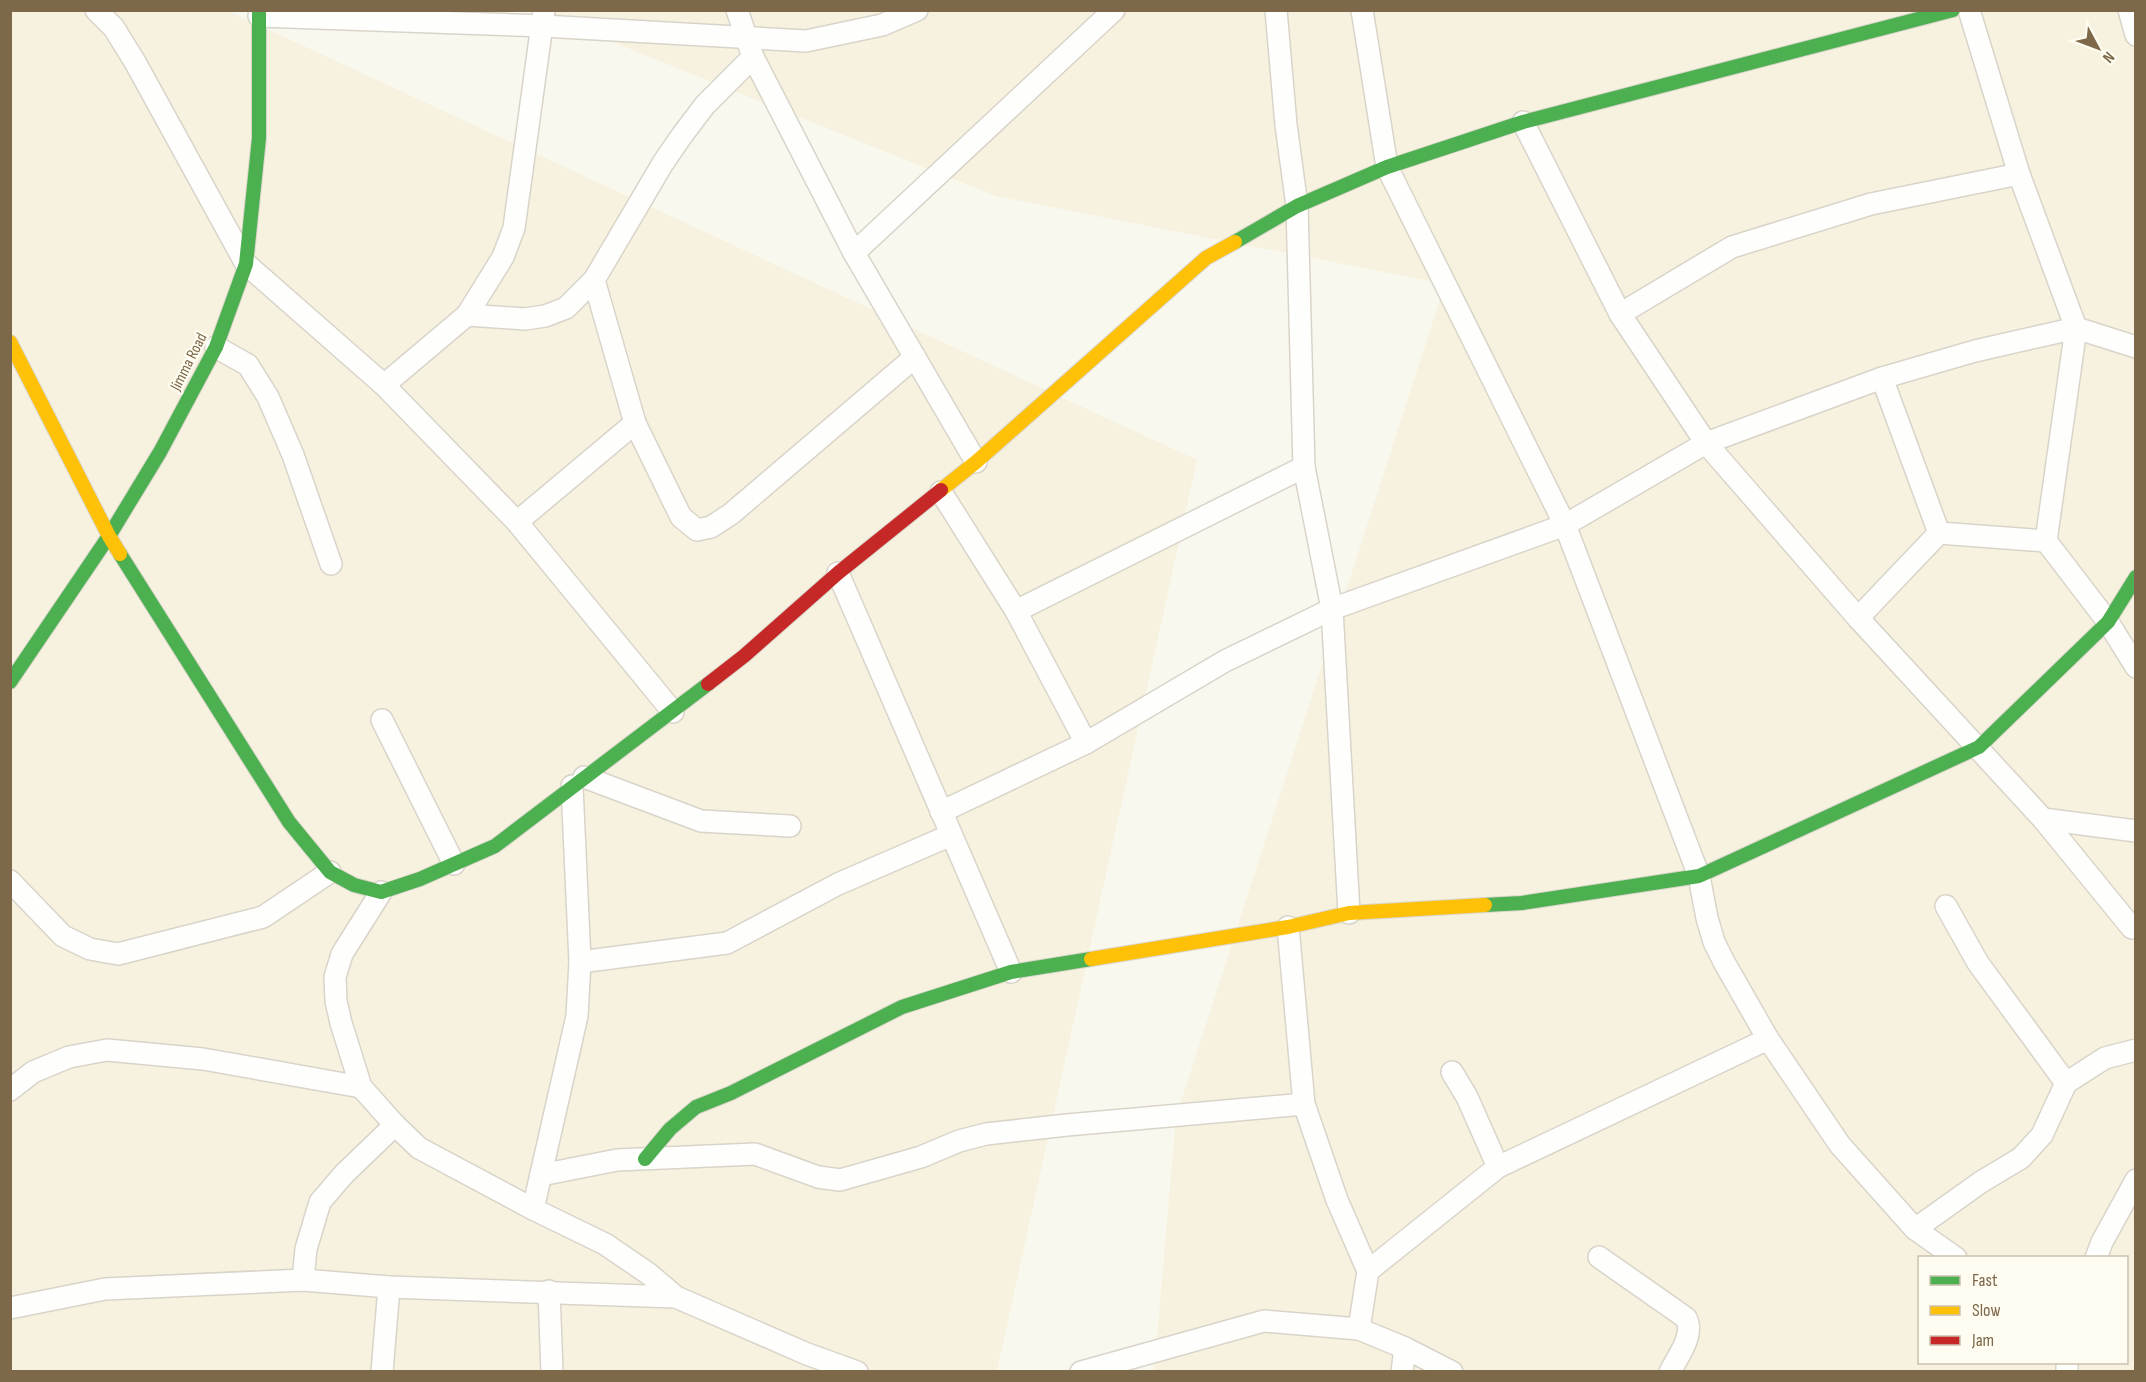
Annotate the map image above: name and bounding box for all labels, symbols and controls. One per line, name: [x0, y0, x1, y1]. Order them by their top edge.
north arrow: [2068, 18, 2128, 78]
text: N: [2098, 47, 2118, 66]
street label: Jimma Road: [166, 330, 212, 395]
legend: [1918, 1256, 2128, 1364]
text: Fast: [1972, 1270, 1998, 1291]
text: Slow: [1972, 1300, 2001, 1321]
text: Jam: [1971, 1330, 1994, 1351]

